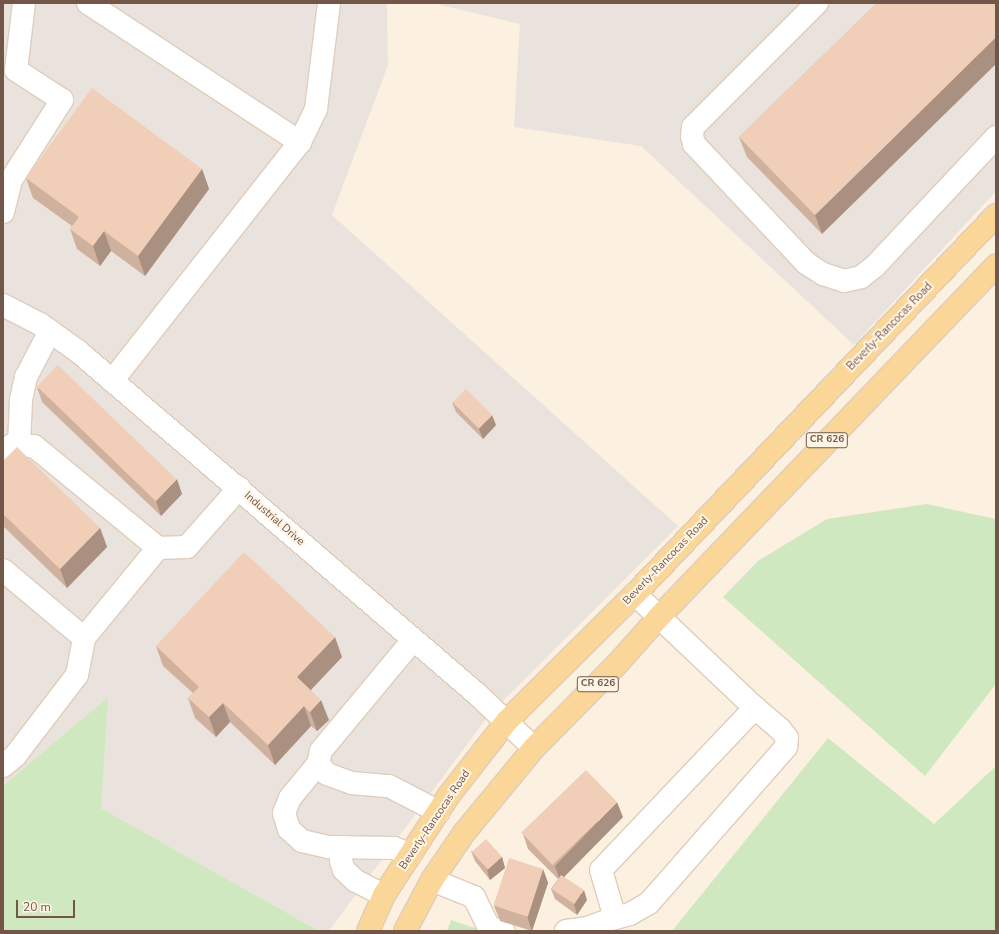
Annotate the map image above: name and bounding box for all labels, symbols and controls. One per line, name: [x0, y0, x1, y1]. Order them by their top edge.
street label: Beverly-Rancocas Road: [845, 280, 935, 374]
road number: CR 626: [805, 432, 849, 448]
street label: Industrial Drive: [241, 489, 307, 549]
street label: Beverly-Rancocas Road: [621, 514, 711, 608]
road number: CR 626: [576, 676, 620, 692]
street label: Beverly-Rancocas Road: [397, 768, 473, 872]
scale bar: [18, 892, 77, 918]
text: 20 m: [23, 899, 51, 915]

